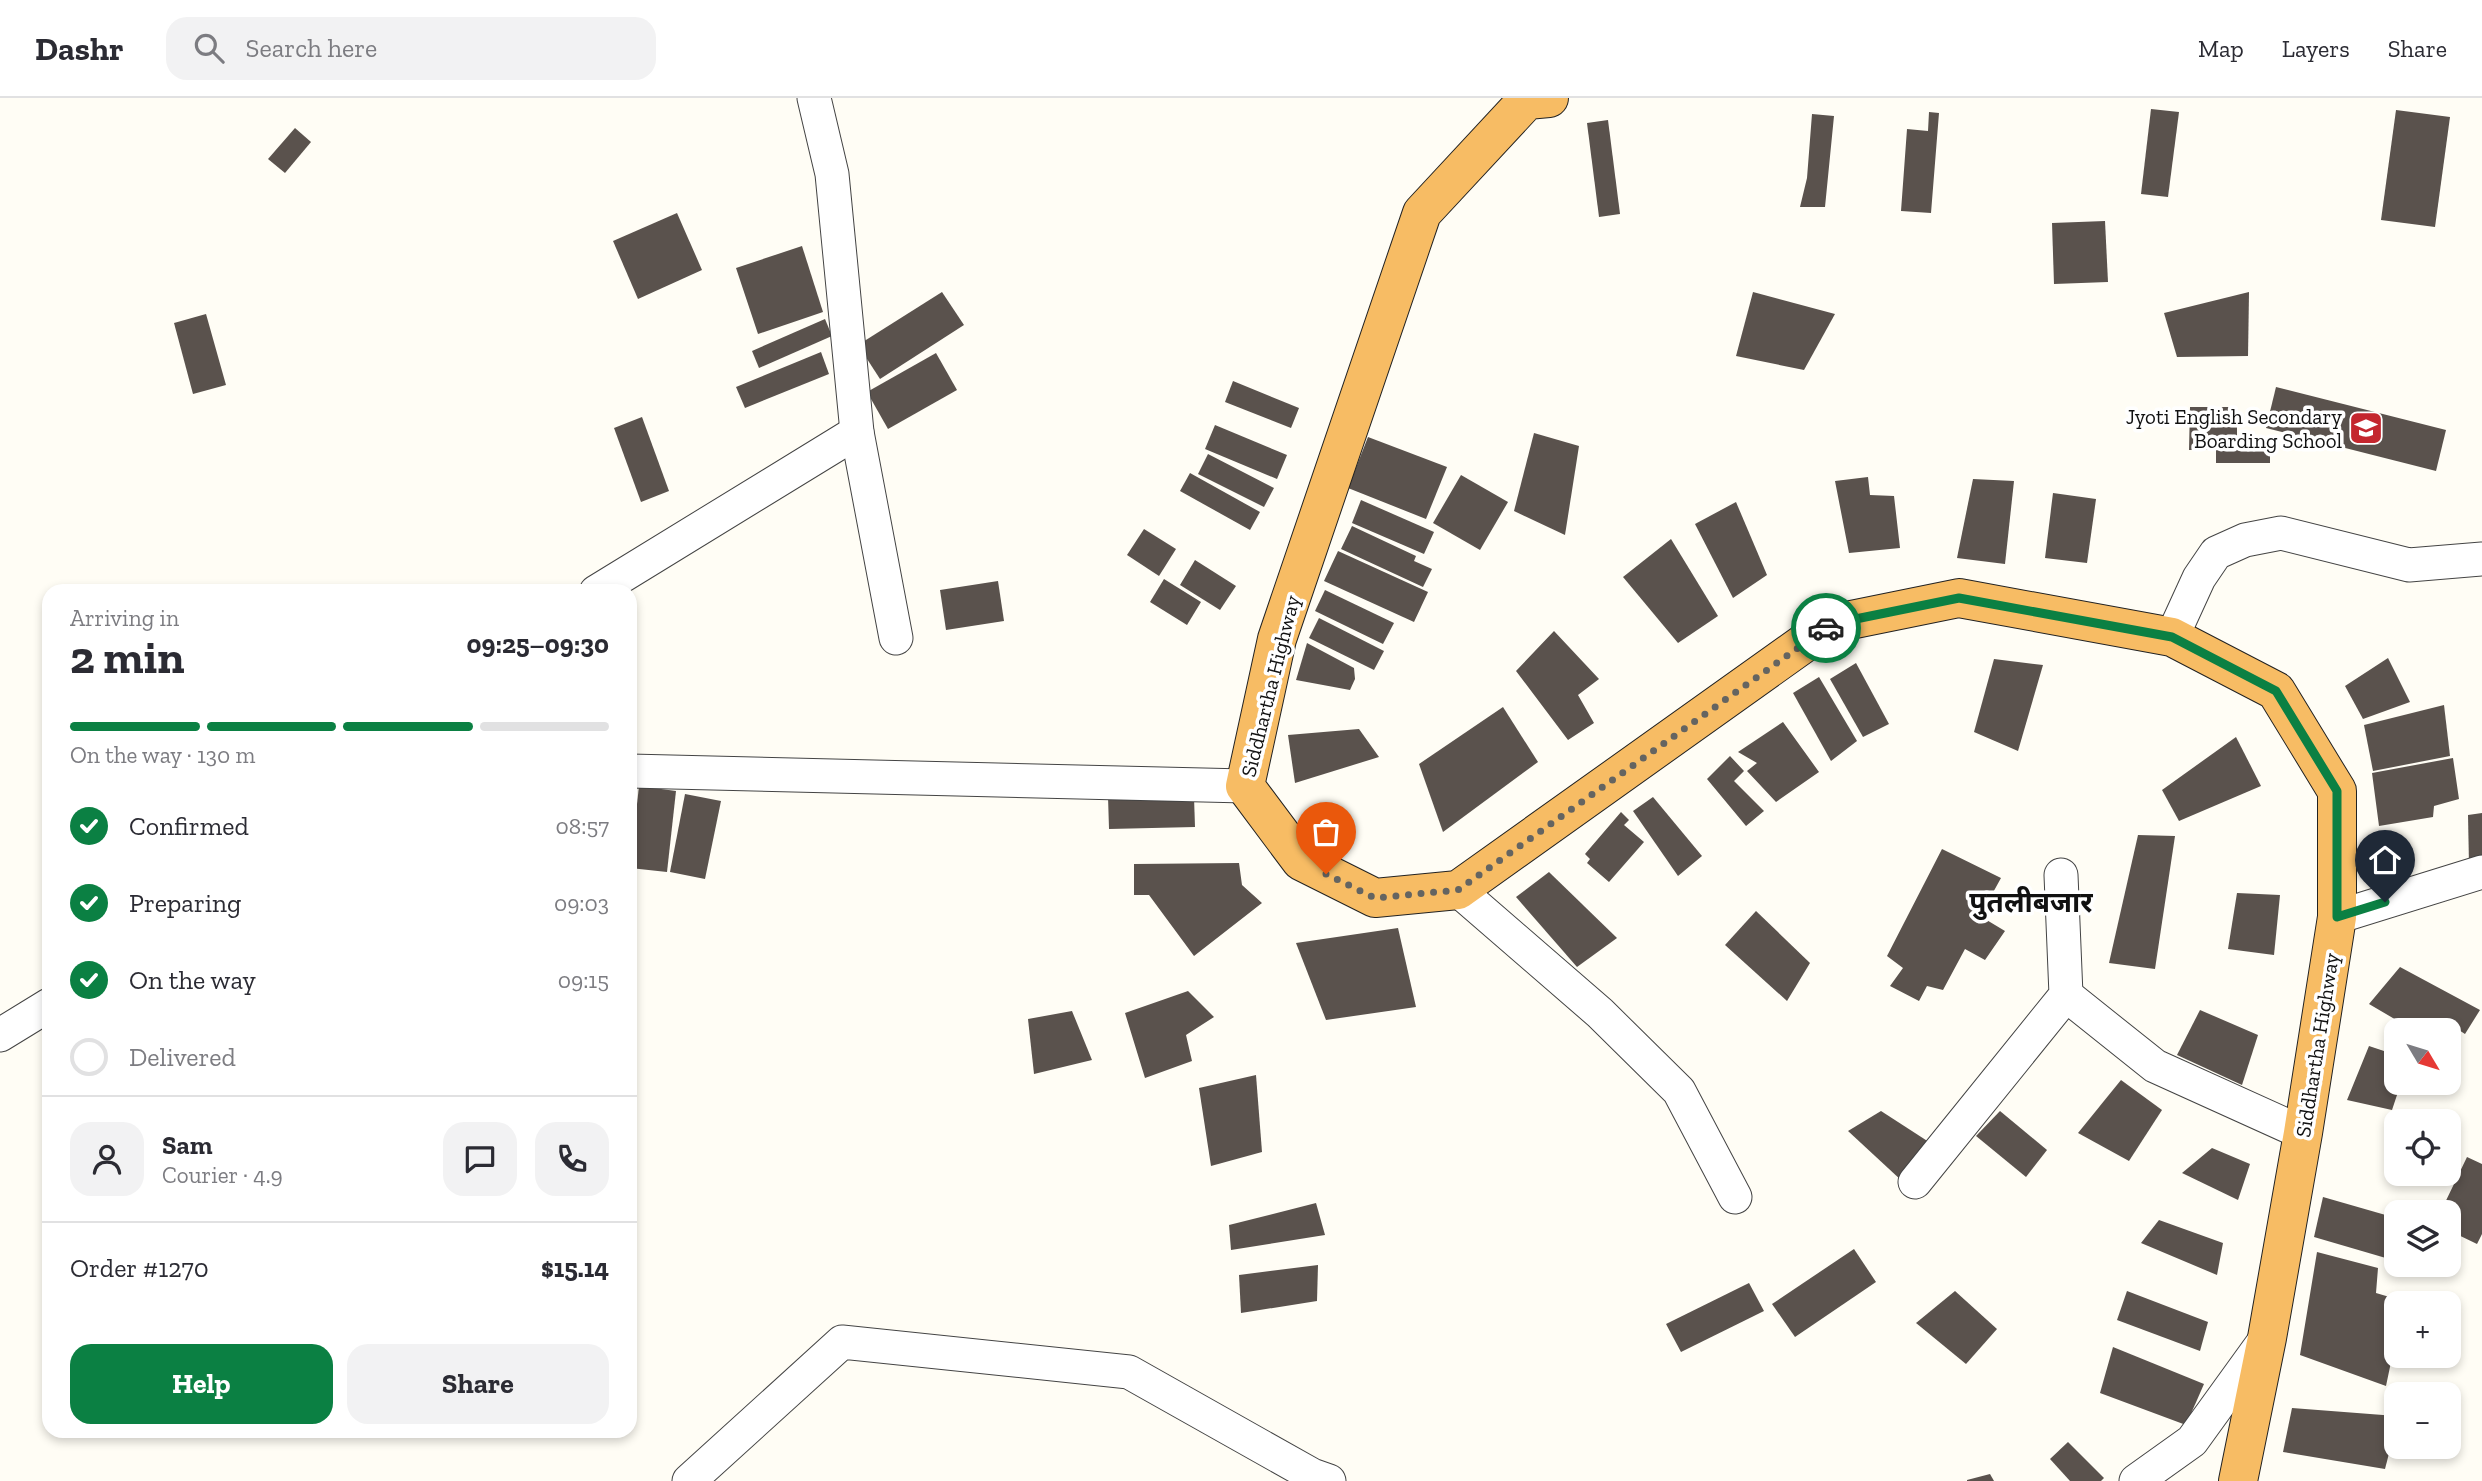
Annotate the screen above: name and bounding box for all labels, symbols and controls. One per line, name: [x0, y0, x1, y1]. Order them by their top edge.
search box: [166, 17, 656, 80]
text: Dashr: [35, 29, 124, 68]
icon: search: [190, 29, 228, 67]
text: Search here: [246, 32, 377, 64]
text: Map: [2198, 34, 2244, 63]
text: Layers: [2282, 34, 2350, 63]
text: Share: [2388, 34, 2447, 63]
place label: Jyoti English Secondary Boarding School: [2126, 404, 2342, 453]
school or university icon: Jyoti English Secondary Boarding School: [2347, 409, 2385, 447]
street label: Siddhartha Highway: [1235, 592, 1305, 779]
courier: [1791, 593, 1861, 663]
text: Arriving in: [70, 604, 179, 632]
icon: car: [1807, 609, 1845, 647]
text: 09:25–09:30: [467, 628, 609, 660]
text: 2 min: [70, 630, 185, 685]
text: On the way · 130 m: [70, 741, 255, 769]
pin: [1296, 802, 1356, 874]
icon: check: [70, 807, 108, 845]
text: Confirmed: [129, 810, 249, 842]
text: 08:57: [556, 812, 609, 840]
icon: bag: [1307, 813, 1345, 851]
pin: [2355, 830, 2415, 902]
icon: home: [2366, 841, 2404, 879]
icon: check: [70, 884, 108, 922]
district label: पुतलीबजार: [1969, 886, 2093, 920]
text: Preparing: [129, 887, 241, 919]
text: 09:03: [554, 889, 609, 917]
street label: Siddhartha Highway: [2290, 951, 2344, 1139]
icon: check: [70, 961, 108, 999]
text: On the way: [129, 964, 256, 996]
text: 09:15: [558, 966, 609, 994]
north arrow: [2384, 1018, 2460, 1096]
map controls: [2384, 1018, 2461, 1459]
text: Delivered: [129, 1041, 236, 1073]
button: locate: [2384, 1109, 2461, 1186]
button: person: [70, 1122, 144, 1196]
button: chat: [443, 1122, 517, 1196]
button: phone: [535, 1122, 609, 1196]
text: Sam: [162, 1129, 212, 1161]
text: Courier · 4.9: [162, 1161, 283, 1189]
button: layers: [2384, 1200, 2461, 1277]
text: Order #1270: [70, 1252, 209, 1284]
text: $15.14: [541, 1252, 609, 1284]
button: +: [2384, 1291, 2461, 1368]
button: Help: [70, 1344, 333, 1424]
button: Share: [347, 1344, 609, 1424]
button: −: [2384, 1382, 2461, 1459]

